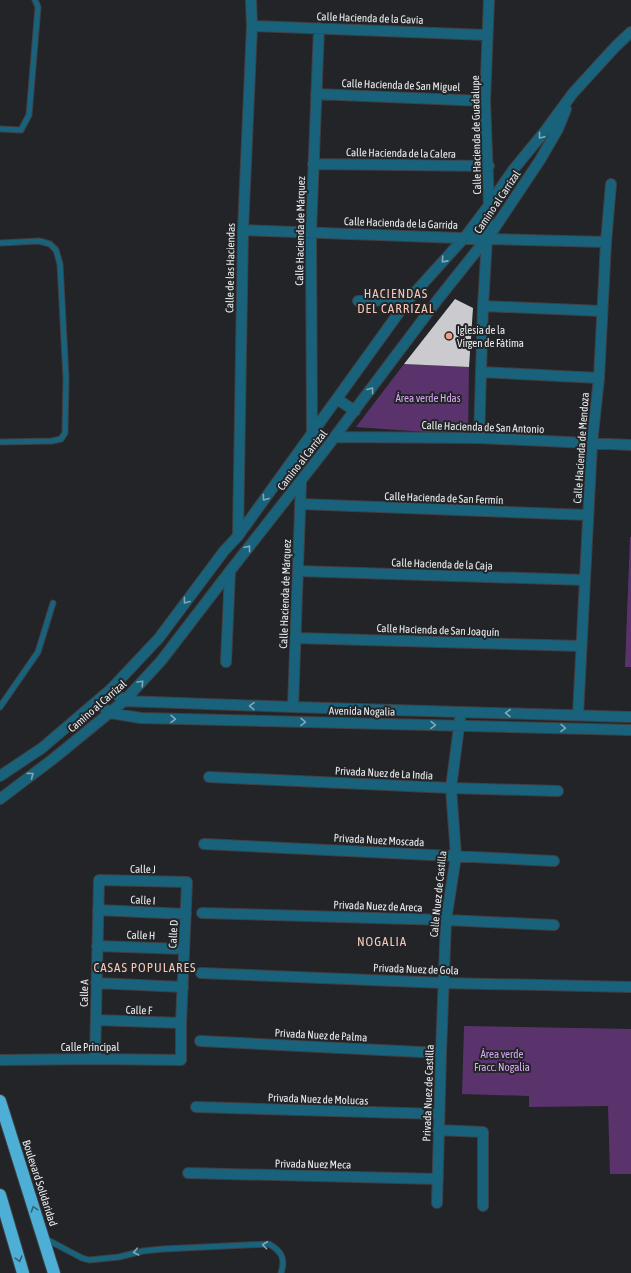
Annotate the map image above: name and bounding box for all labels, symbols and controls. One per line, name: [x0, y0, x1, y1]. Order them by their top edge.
street label: Calle Hacienda de la Gavia: [316, 10, 424, 26]
street label: Calle Hacienda de Guadalupe: [469, 75, 483, 195]
street label: Calle Hacienda de San Miguel: [341, 77, 461, 93]
one-way arrow: [539, 131, 546, 138]
street label: Calle Hacienda de la Calera: [346, 146, 456, 160]
street label: Camino al Carrizal: [472, 168, 522, 236]
street label: Calle Hacienda de Márquez: [293, 176, 307, 286]
street label: Calle Hacienda de la Garrida: [344, 215, 458, 231]
street label: Calle de las Haciendas: [223, 223, 237, 313]
one-way arrow: [441, 255, 449, 263]
district label: HACIENDAS DEL CARRIZAL: [357, 286, 435, 316]
place label: Iglesia de la Virgen de Fátima: [457, 324, 524, 349]
marker: Iglesia de la Virgen de Fátima: [444, 331, 454, 341]
one-way arrow: [366, 388, 373, 395]
park label: Área verde Hdas: [395, 392, 461, 404]
street label: Calle Hacienda de Mendoza: [571, 392, 591, 504]
street label: Calle Hacienda de San Antonio: [421, 419, 545, 435]
street label: Camino al Carrizal: [275, 427, 329, 493]
street label: Calle Hacienda de San Fermín: [384, 490, 504, 506]
one-way arrow: [263, 494, 270, 501]
street label: Calle Hacienda de Márquez: [277, 539, 293, 649]
one-way arrow: [244, 546, 251, 553]
street label: Calle Hacienda de la Caja: [391, 556, 493, 572]
one-way arrow: [184, 597, 191, 604]
street label: Calle Hacienda de San Joaquín: [376, 622, 500, 638]
street label: Camino al Carrizal: [65, 677, 129, 735]
one-way arrow: [136, 680, 144, 688]
one-way arrow: [249, 702, 255, 710]
street label: Avenida Nogalia: [329, 704, 395, 718]
one-way arrow: [505, 709, 511, 717]
one-way arrow: [170, 715, 176, 723]
one-way arrow: [300, 718, 306, 726]
one-way arrow: [430, 721, 436, 729]
one-way arrow: [560, 724, 566, 732]
street label: Privada Nuez de La India: [335, 764, 433, 782]
one-way arrow: [27, 773, 34, 780]
street label: Privada Nuez Moscada: [333, 832, 425, 848]
street label: Calle Nuez de Castilla: [427, 850, 449, 938]
street label: Calle J: [130, 863, 156, 875]
street label: Calle I: [130, 893, 156, 907]
street label: Privada Nuez de Areca: [333, 898, 423, 914]
street label: Calle D: [166, 919, 180, 949]
street label: Calle H: [126, 929, 156, 941]
district label: NOGALIA: [357, 934, 407, 949]
district label: CASAS POPULARES: [93, 960, 197, 975]
street label: Privada Nuez de Gola: [373, 962, 459, 976]
street label: Calle A: [78, 978, 90, 1007]
street label: Calle F: [125, 1004, 153, 1016]
street label: Privada Nuez de Palma: [274, 1027, 368, 1043]
street label: Calle Principal: [61, 1041, 119, 1053]
street label: Privada Nuez de Castilla: [420, 1044, 436, 1142]
park label: Área verde Fracc. Nogalia: [474, 1048, 530, 1073]
street label: Privada Nuez de Molucas: [268, 1091, 368, 1107]
street label: Boulevard Solidaridad: [20, 1138, 60, 1228]
street label: Privada Nuez Meca: [275, 1157, 351, 1171]
one-way arrow: [30, 1206, 39, 1213]
one-way arrow: [262, 1241, 269, 1250]
one-way arrow: [133, 1248, 139, 1256]
one-way arrow: [14, 1255, 23, 1262]

